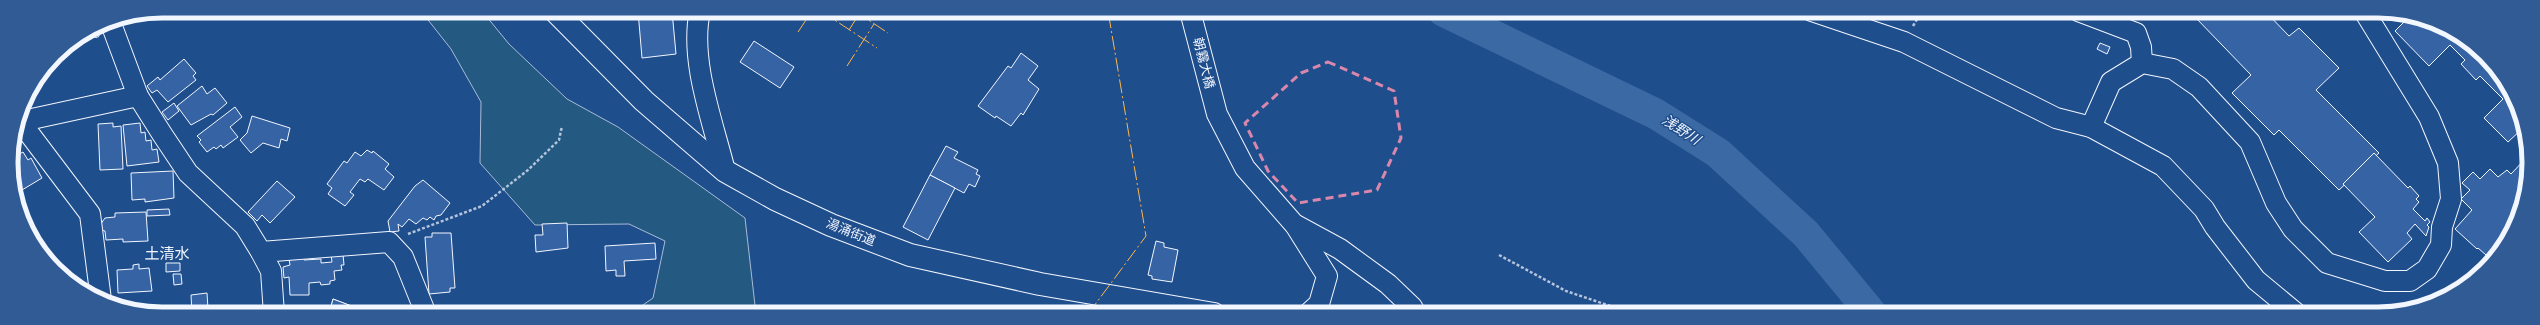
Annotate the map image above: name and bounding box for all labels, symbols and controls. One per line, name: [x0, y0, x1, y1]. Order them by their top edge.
street label: 朝霧大橋: [1190, 36, 1218, 90]
water label: 浅野川: [1659, 111, 1705, 150]
street label: 湯涌街道: [824, 215, 878, 249]
district label: 土清水: [144, 245, 190, 263]

